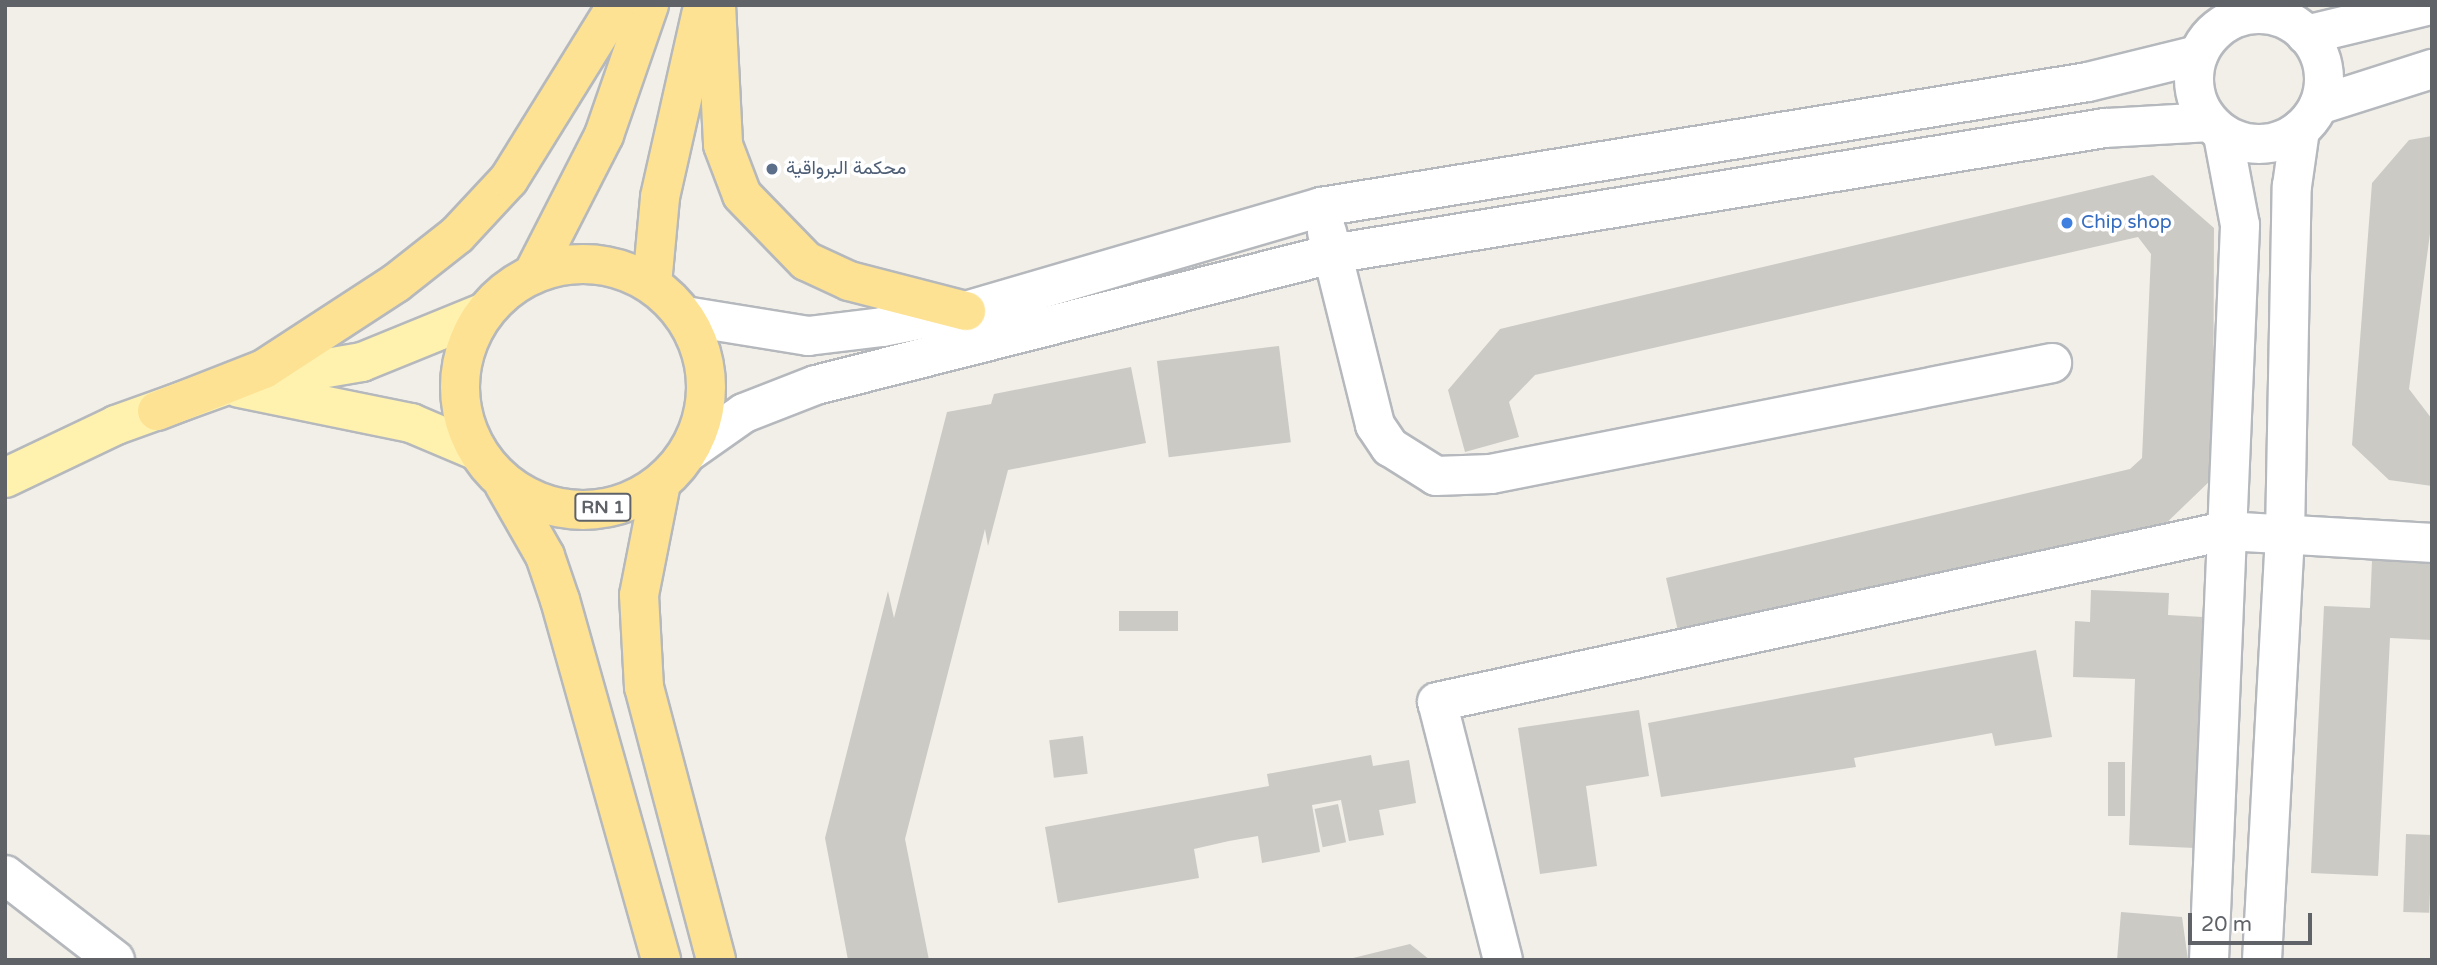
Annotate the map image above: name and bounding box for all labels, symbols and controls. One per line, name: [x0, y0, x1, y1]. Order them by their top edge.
place label: محكمة البرواقية: [786, 158, 906, 180]
marker: محكمة البرواقية: [764, 161, 780, 177]
place label: Chip shop: [2081, 212, 2172, 234]
marker: Chip shop: [2059, 215, 2075, 231]
road number: RN 1: [573, 492, 633, 522]
scale bar: [2192, 898, 2316, 942]
text: 20 m: [2201, 912, 2252, 937]

